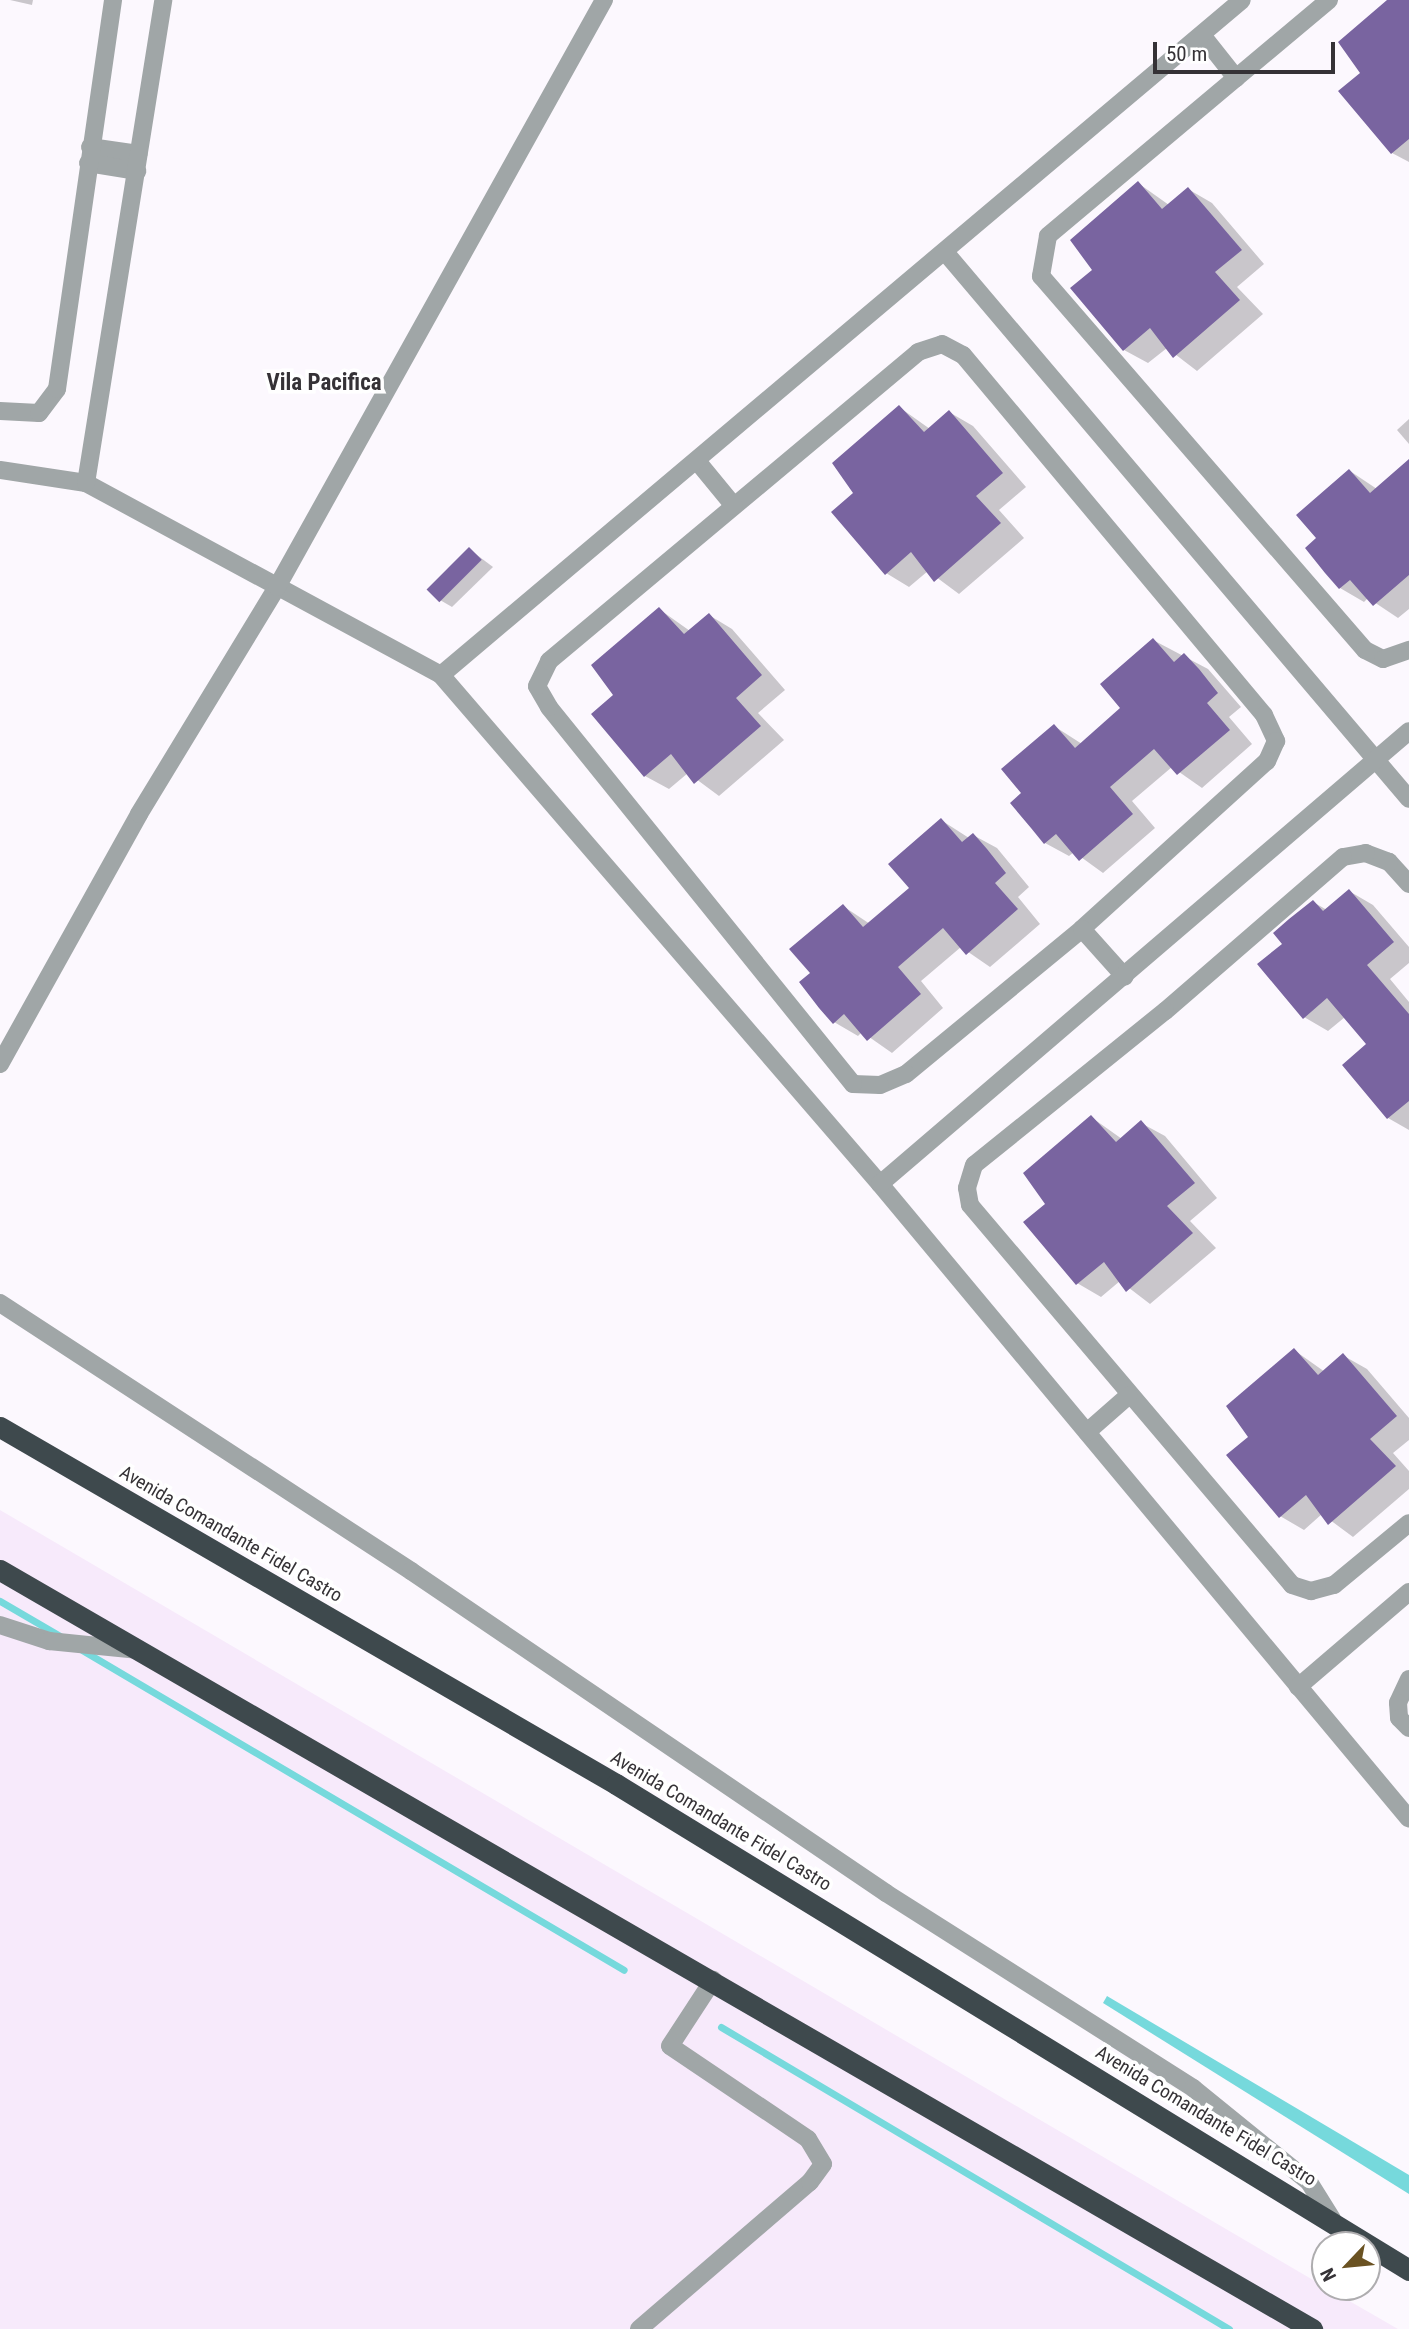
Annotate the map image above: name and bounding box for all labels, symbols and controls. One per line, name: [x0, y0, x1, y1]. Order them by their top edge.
scale bar: [1157, 28, 1339, 72]
text: 50 m: [1166, 42, 1207, 66]
district label: Vila Pacifica: [266, 369, 382, 397]
street label: Avenida Comandante Fidel Castro: [116, 1461, 346, 1607]
street label: Avenida Comandante Fidel Castro: [607, 1746, 835, 1896]
street label: Avenida Comandante Fidel Castro: [1092, 2041, 1320, 2191]
north arrow: [1311, 2231, 1381, 2301]
text: N: [1316, 2264, 1341, 2285]

